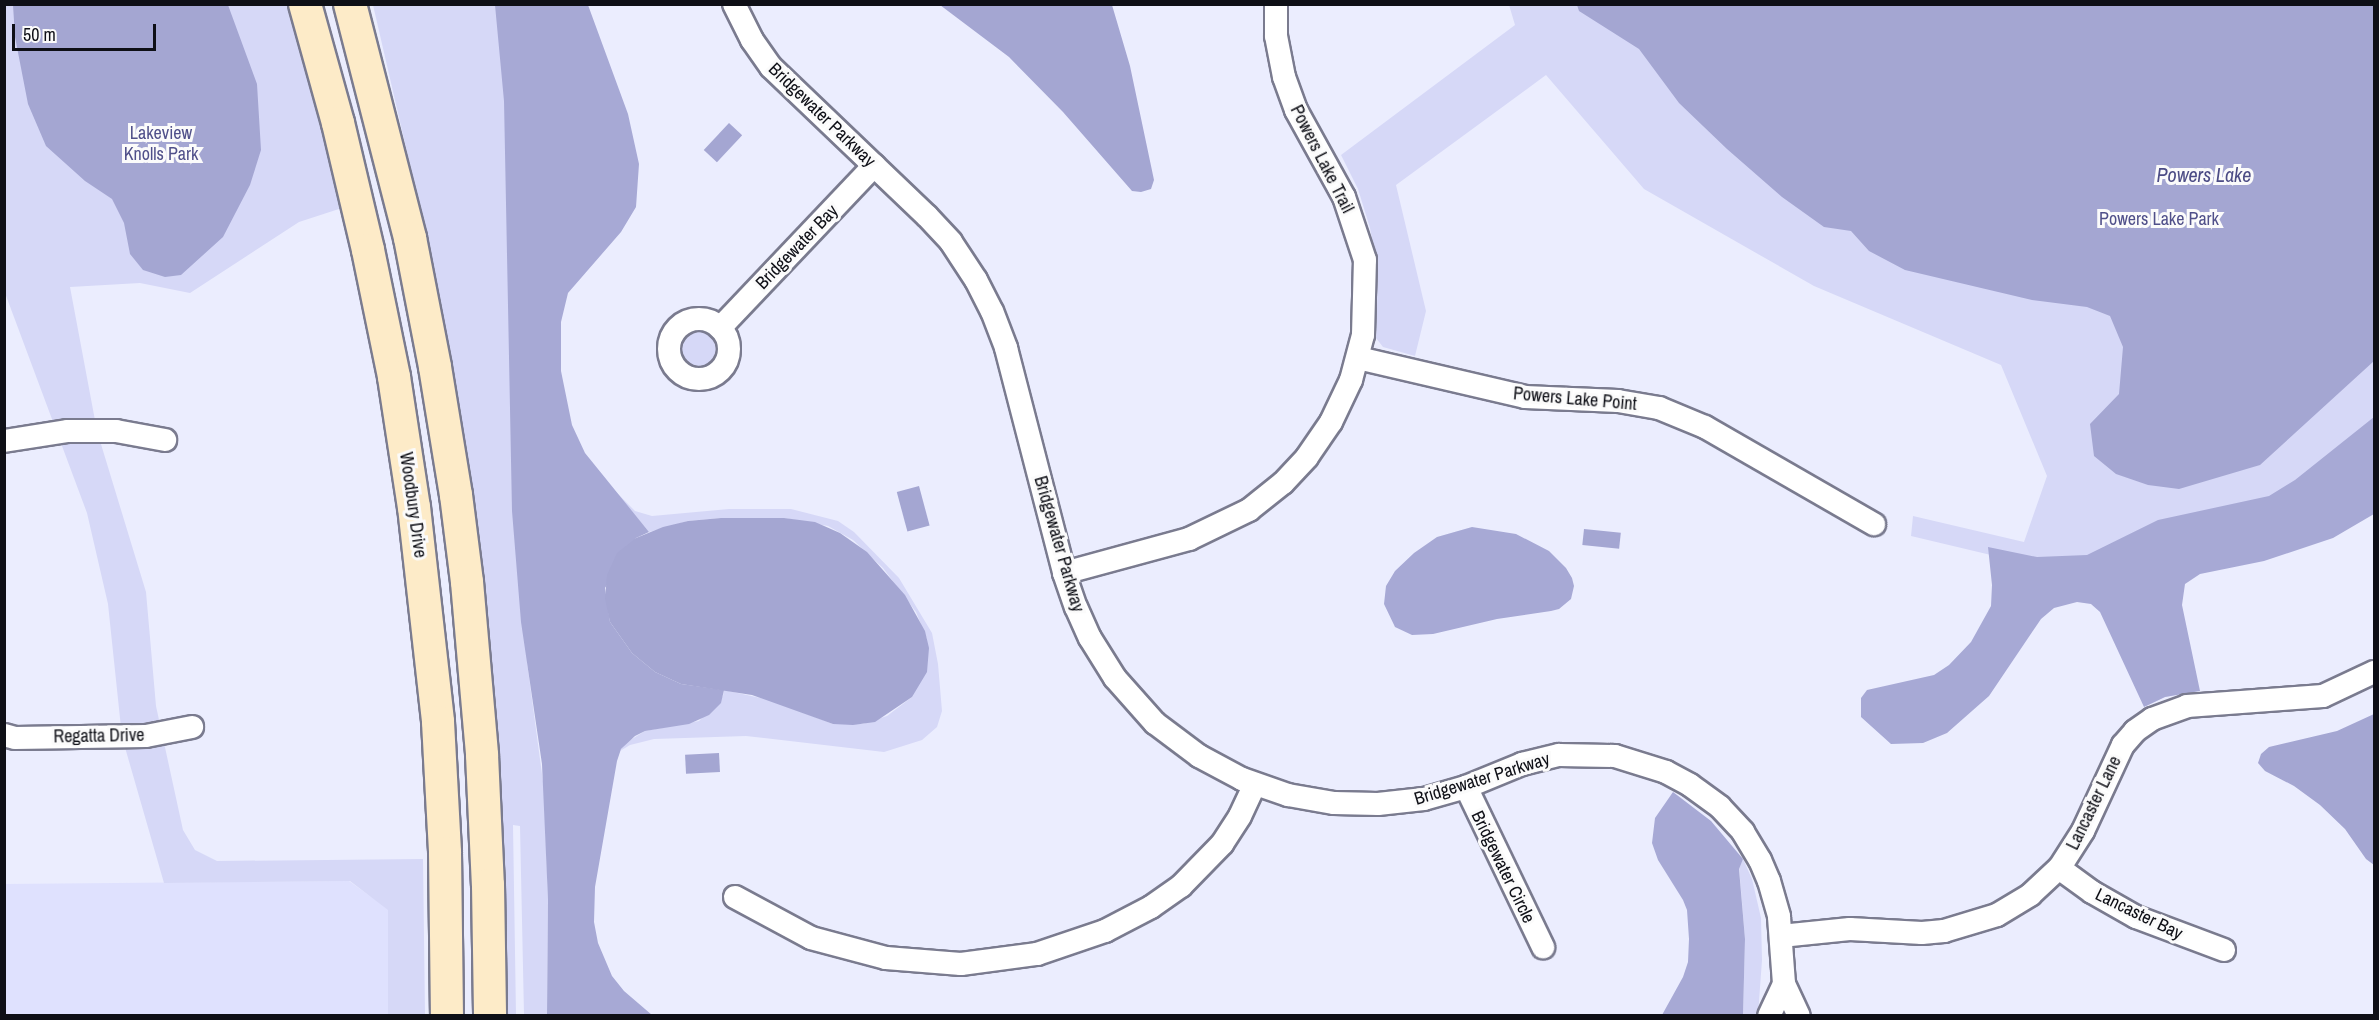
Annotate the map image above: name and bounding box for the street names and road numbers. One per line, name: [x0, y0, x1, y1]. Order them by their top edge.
street label: Bridgewater Parkway: [764, 59, 880, 171]
street label: Powers Lake Trail: [1286, 101, 1358, 217]
street label: Bridgewater Bay: [751, 200, 843, 294]
street label: Powers Lake Point: [1512, 383, 1638, 415]
street label: Woodbury Drive: [395, 451, 431, 559]
street label: Bridgewater Parkway: [1029, 474, 1089, 614]
street label: Regatta Drive: [53, 724, 145, 748]
street label: Bridgewater Parkway: [1412, 748, 1552, 810]
street label: Lancaster Lane: [2062, 753, 2126, 853]
street label: Bridgewater Circle: [1467, 807, 1539, 927]
street label: Lancaster Bay: [2092, 884, 2186, 944]

